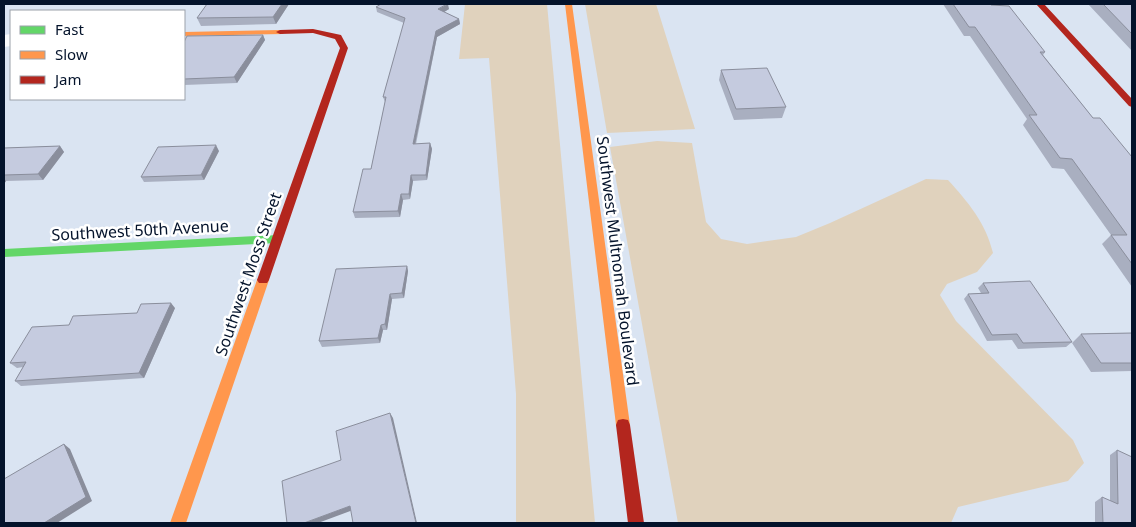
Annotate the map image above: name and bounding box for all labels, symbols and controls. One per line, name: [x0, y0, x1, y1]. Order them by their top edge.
legend: [10, 10, 185, 100]
text: Fast: [55, 19, 84, 39]
text: Slow: [55, 44, 88, 64]
text: Jam: [53, 69, 82, 89]
street label: Southwest Multnomah Boulevard: [592, 135, 644, 387]
street label: Southwest Moss Street: [210, 189, 286, 359]
street label: Southwest 50th Avenue: [51, 214, 229, 246]

